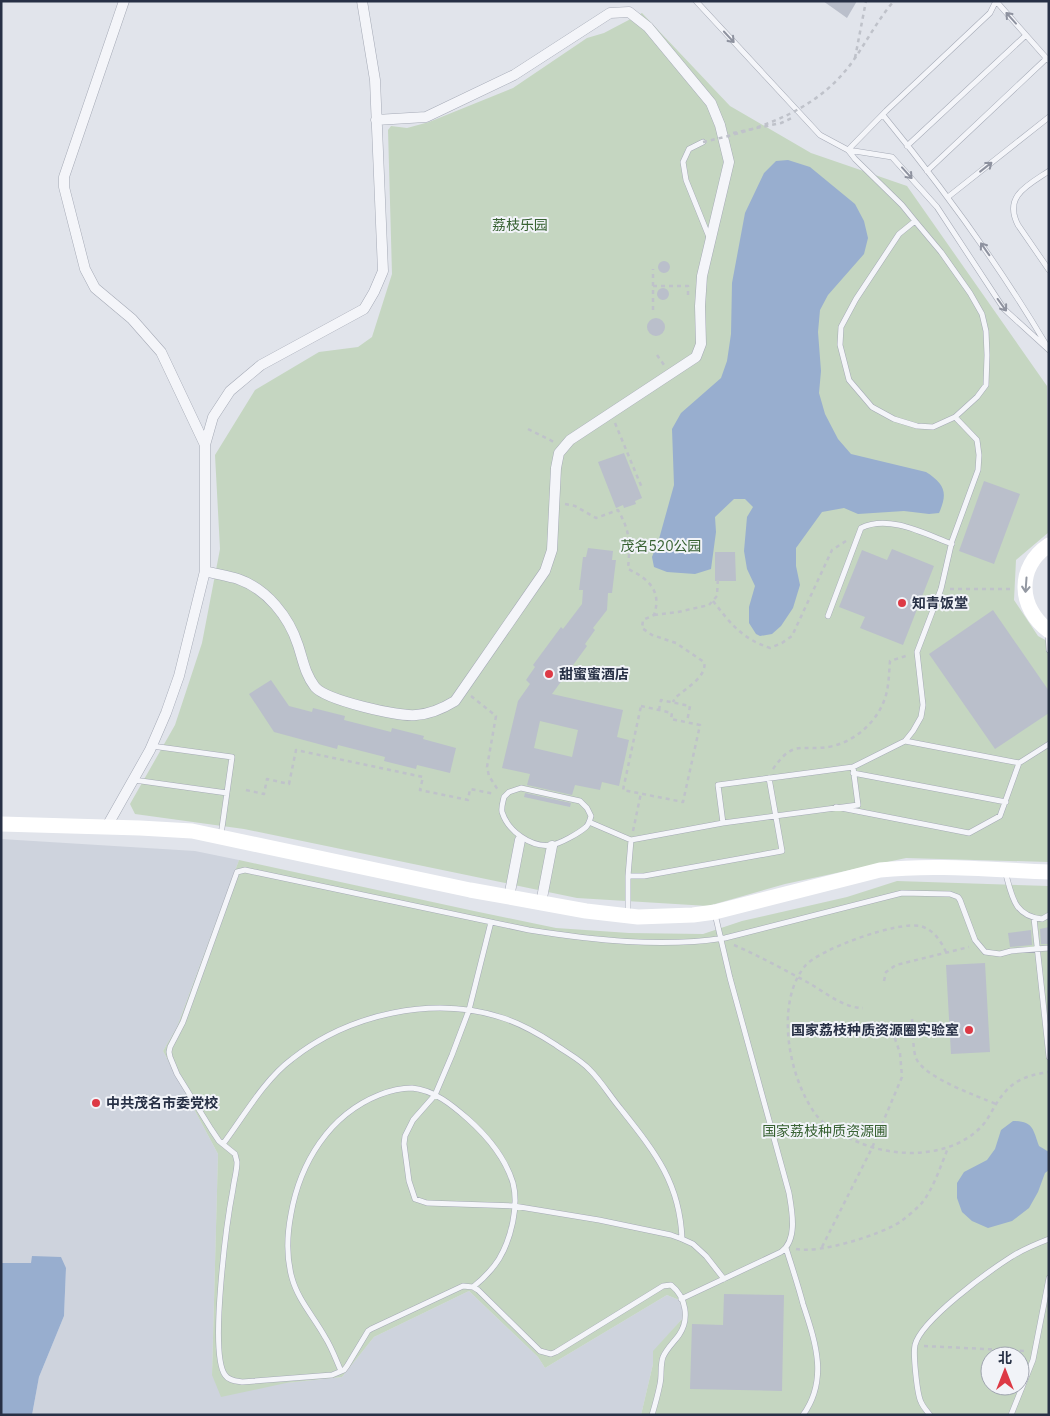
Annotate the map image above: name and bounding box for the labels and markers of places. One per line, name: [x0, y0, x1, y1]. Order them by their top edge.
place label: 知青饭堂: [912, 594, 968, 612]
marker: 知青饭堂: [896, 597, 908, 609]
place label: 甜蜜蜜酒店: [559, 665, 629, 683]
marker: 甜蜜蜜酒店: [543, 668, 555, 680]
place label: 国家荔枝种质资源圈实验室: [791, 1021, 959, 1039]
marker: 国家荔枝种质资源圈实验室: [963, 1024, 975, 1036]
place label: 中共茂名市委党校: [106, 1094, 218, 1112]
marker: 中共茂名市委党校: [90, 1097, 102, 1109]

